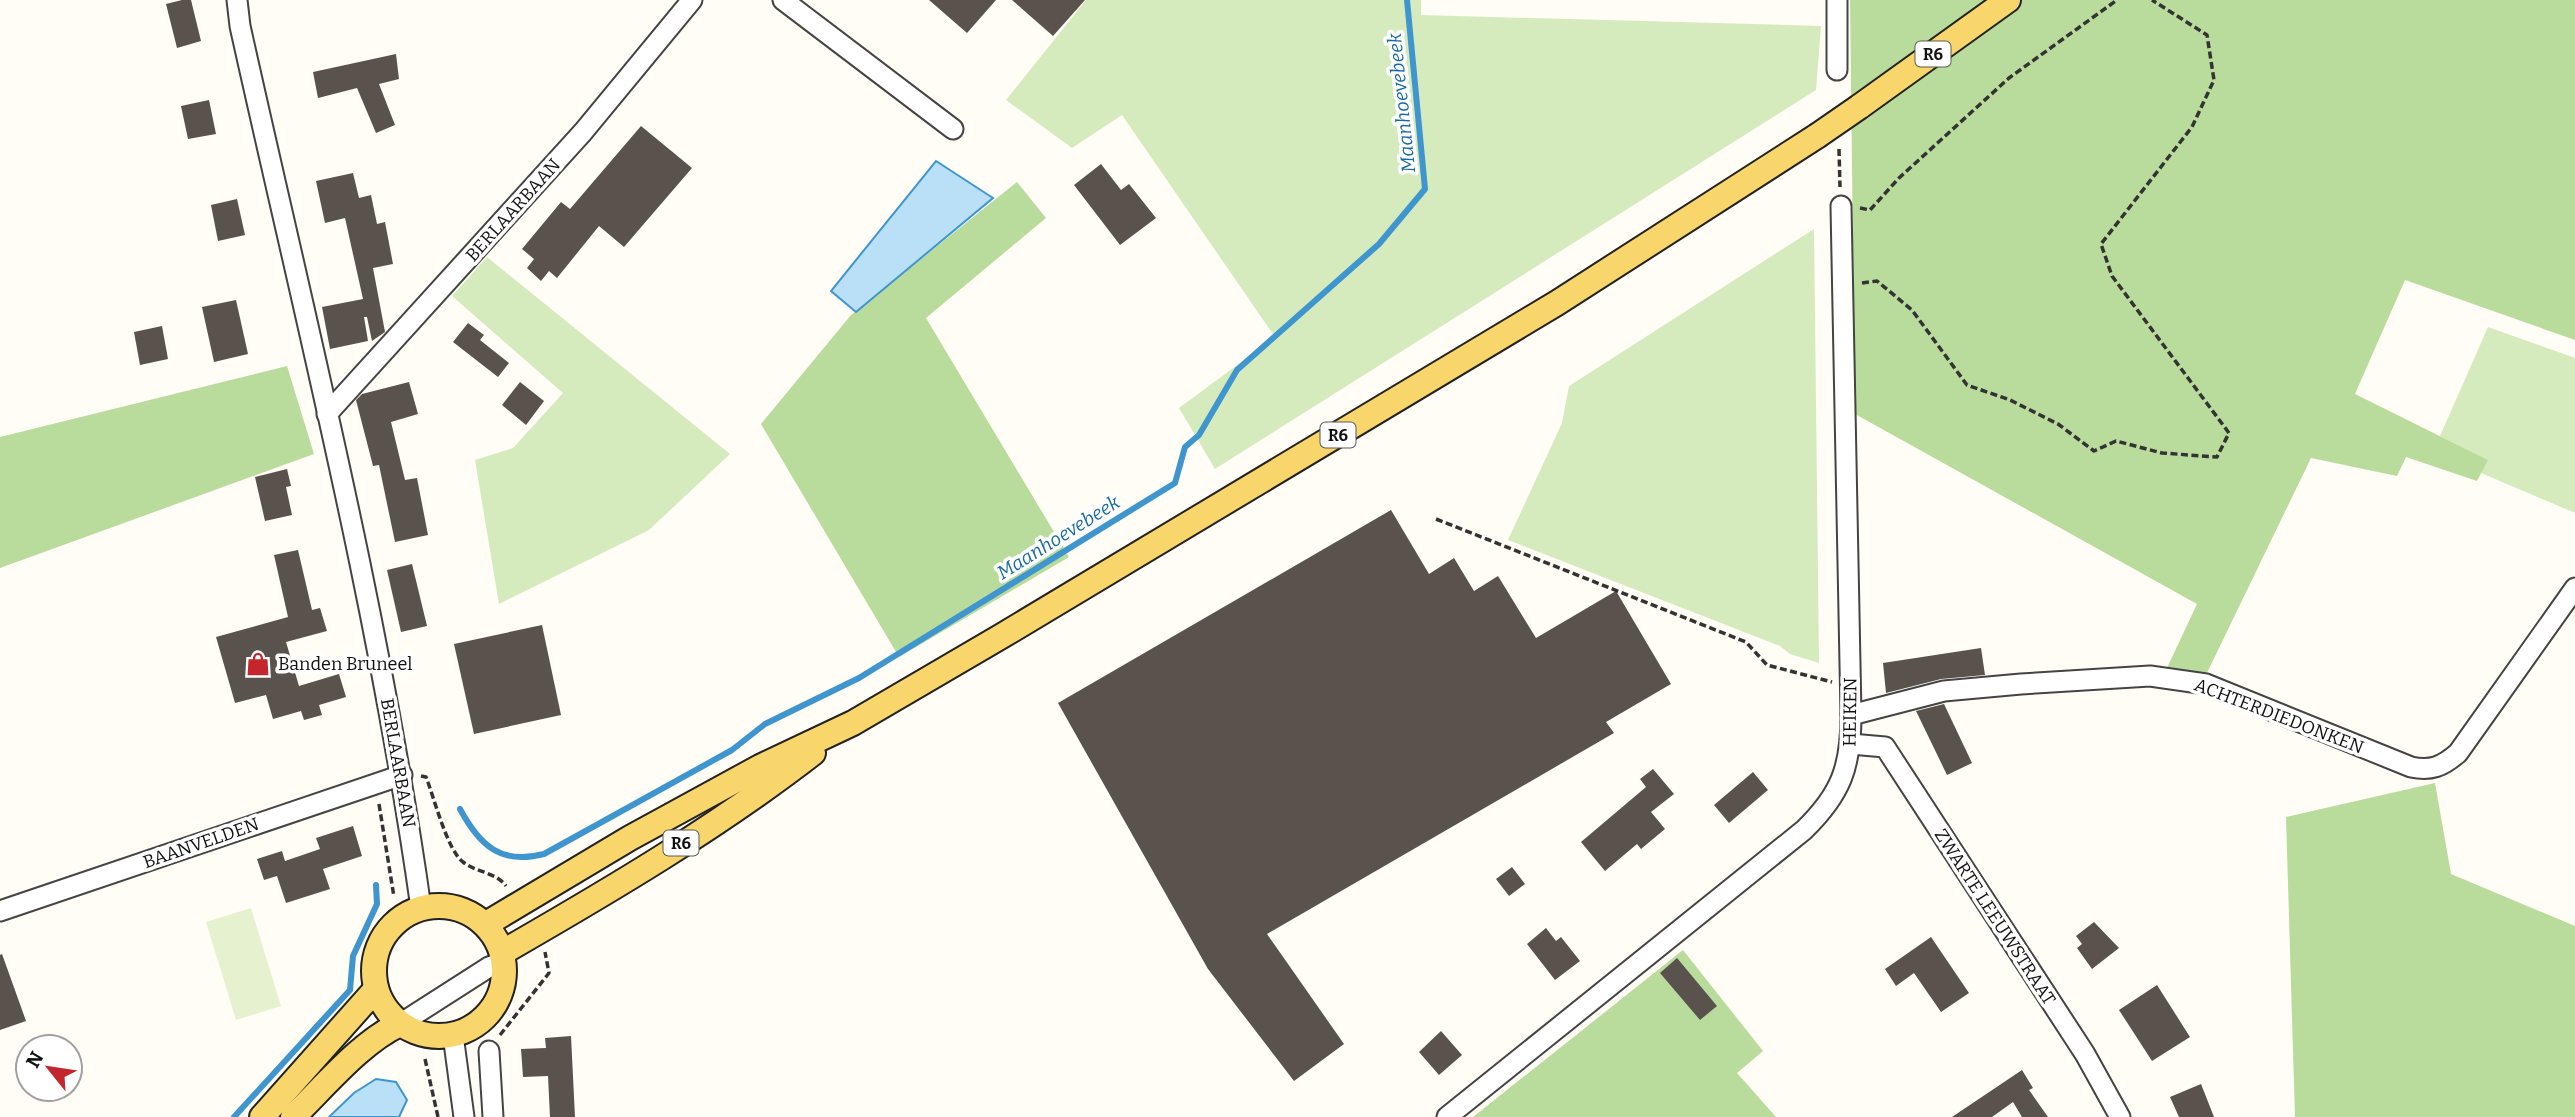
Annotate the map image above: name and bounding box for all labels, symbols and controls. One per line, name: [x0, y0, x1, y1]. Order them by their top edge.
water label: Maanhoevebeek: [1383, 31, 1420, 174]
road number: R6: [1916, 42, 1951, 66]
street label: BERLAARBAAN: [461, 154, 565, 266]
road number: R6: [1320, 422, 1356, 448]
water label: Maanhoevebeek: [993, 490, 1124, 584]
shop icon: Banden Bruneel: [244, 650, 272, 678]
place label: Banden Bruneel: [278, 653, 413, 675]
street label: ACHTERDIEDONKEN: [2191, 674, 2367, 758]
street label: HEIKEN: [1838, 677, 1862, 747]
street label: BERLAARBAAN: [376, 697, 420, 829]
street label: BAANVELDEN: [140, 813, 262, 873]
street label: ZWARTE LEEUWSTRAAT: [1930, 825, 2060, 1010]
road number: R6: [664, 830, 698, 856]
north arrow: [14, 1033, 84, 1103]
text: N: [21, 1047, 49, 1072]

